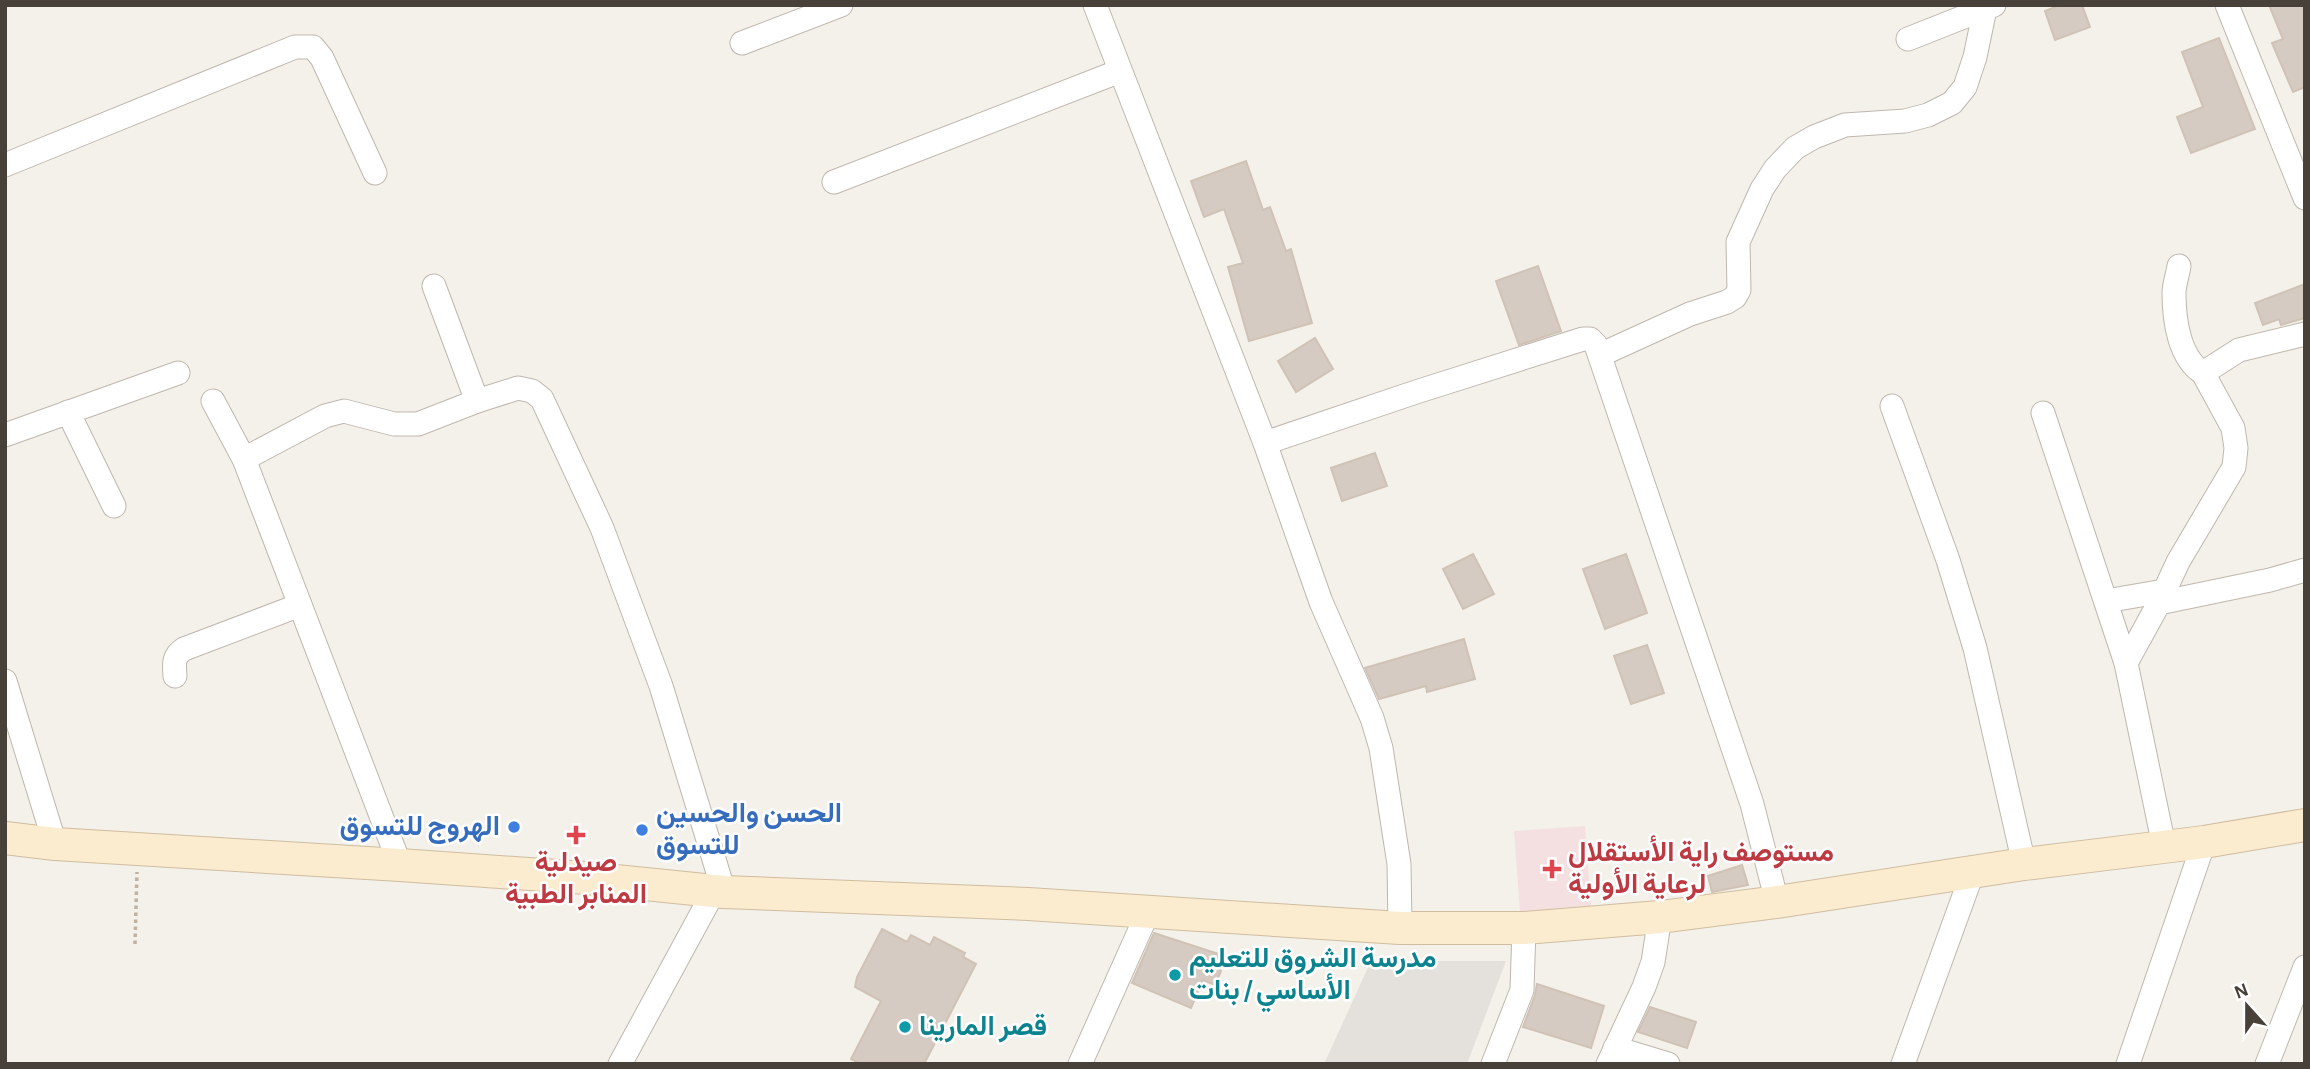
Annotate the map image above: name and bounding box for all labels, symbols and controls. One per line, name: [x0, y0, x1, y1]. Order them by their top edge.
place label: الحسن والحسين للتسوق: [656, 800, 842, 862]
place label: الهروج للتسوق: [340, 813, 500, 844]
marker: الهروج للتسوق: [506, 819, 522, 835]
marker: الحسن والحسين للتسوق: [634, 822, 650, 838]
marker: صيدلية المنابر الطبية: [568, 827, 584, 843]
place label: مستوصف راية الأستقلال لرعاية الأولية: [1568, 835, 1834, 901]
place label: صيدلية المنابر الطبية: [505, 849, 647, 911]
marker: مستوصف راية الأستقلال لرعاية الأولية: [1542, 859, 1562, 879]
place label: مدرسة الشروق للتعليم الأساسي / بنات: [1189, 945, 1436, 1013]
marker: مدرسة الشروق للتعليم الأساسي / بنات: [1167, 967, 1183, 983]
north arrow: [2212, 971, 2282, 1041]
text: N: [2232, 980, 2251, 1003]
place label: قصر المارينا: [919, 1013, 1047, 1043]
marker: قصر المارينا: [897, 1019, 913, 1035]

